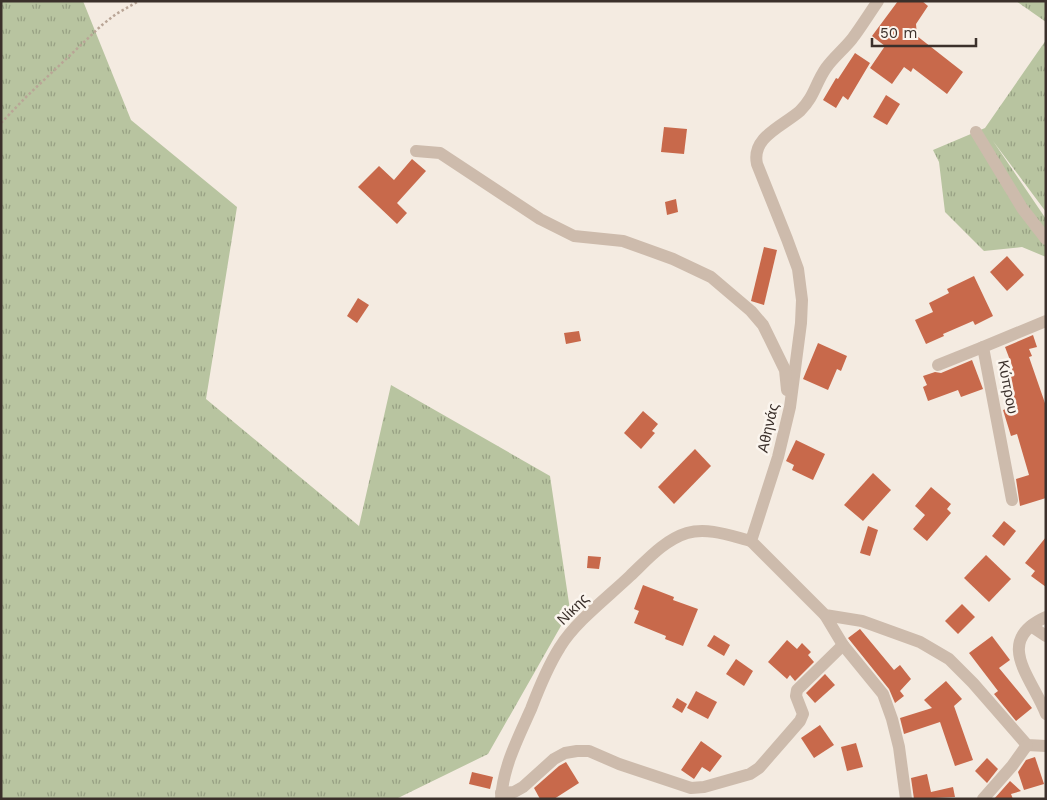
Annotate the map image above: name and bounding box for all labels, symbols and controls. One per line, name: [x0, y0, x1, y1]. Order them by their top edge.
scale bar: [872, 15, 976, 47]
text: 50 m: [880, 24, 917, 42]
street label: Κύπρου: [994, 359, 1022, 415]
street label: Αθηνάς: [754, 402, 782, 454]
street label: Νίκης: [553, 589, 593, 629]

